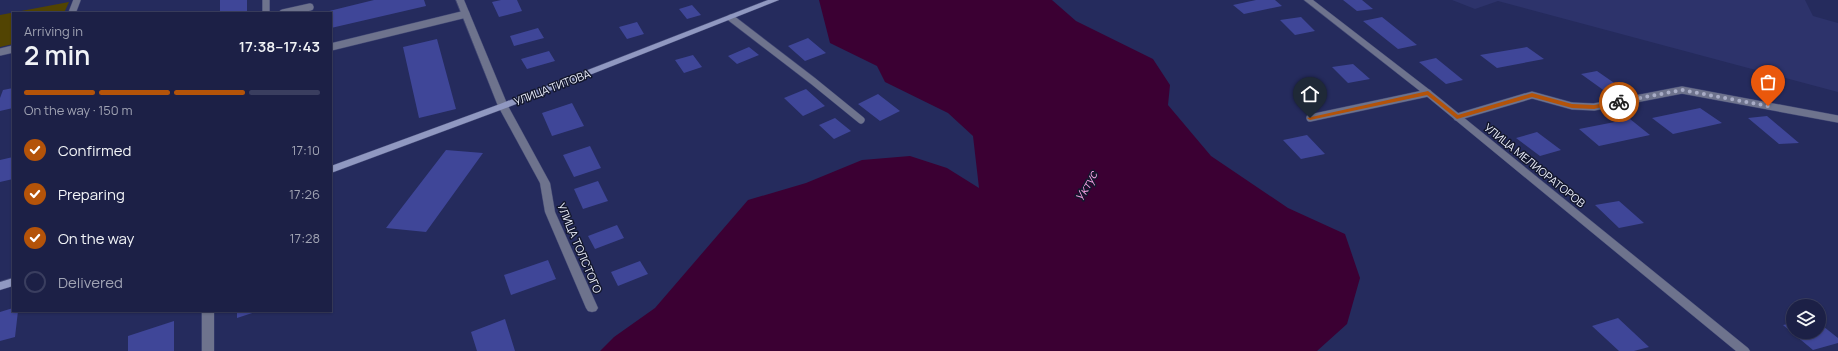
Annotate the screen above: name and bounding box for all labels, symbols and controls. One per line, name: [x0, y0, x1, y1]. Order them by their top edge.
text: Arriving in: [24, 22, 83, 40]
text: 17:38–17:43: [239, 36, 320, 57]
text: 2 min: [24, 37, 90, 73]
pin: [1751, 65, 1785, 106]
street label: УЛИЦА ТИТОВА: [512, 66, 592, 108]
icon: bag: [1757, 71, 1779, 93]
pin: [1293, 77, 1327, 118]
courier: [1599, 82, 1639, 122]
icon: home: [1299, 83, 1321, 105]
icon: bike: [1608, 91, 1630, 113]
text: On the way · 150 m: [24, 101, 132, 119]
street label: УЛИЦА МЕЛИОРАТОРОВ: [1481, 120, 1589, 211]
icon: check: [24, 139, 46, 161]
text: Confirmed: [58, 140, 131, 161]
text: 17:10: [292, 141, 320, 159]
water label: Уктус: [1071, 167, 1102, 204]
icon: check: [24, 183, 46, 205]
text: Preparing: [58, 184, 125, 205]
text: 17:26: [289, 185, 320, 203]
street label: УЛИЦА ТОЛСТОГО: [554, 201, 606, 295]
icon: check: [24, 227, 46, 249]
text: On the way: [58, 228, 134, 249]
text: 17:28: [290, 229, 320, 247]
text: Delivered: [58, 272, 123, 293]
map controls: [1786, 299, 1826, 339]
button: layers: [1786, 299, 1826, 339]

